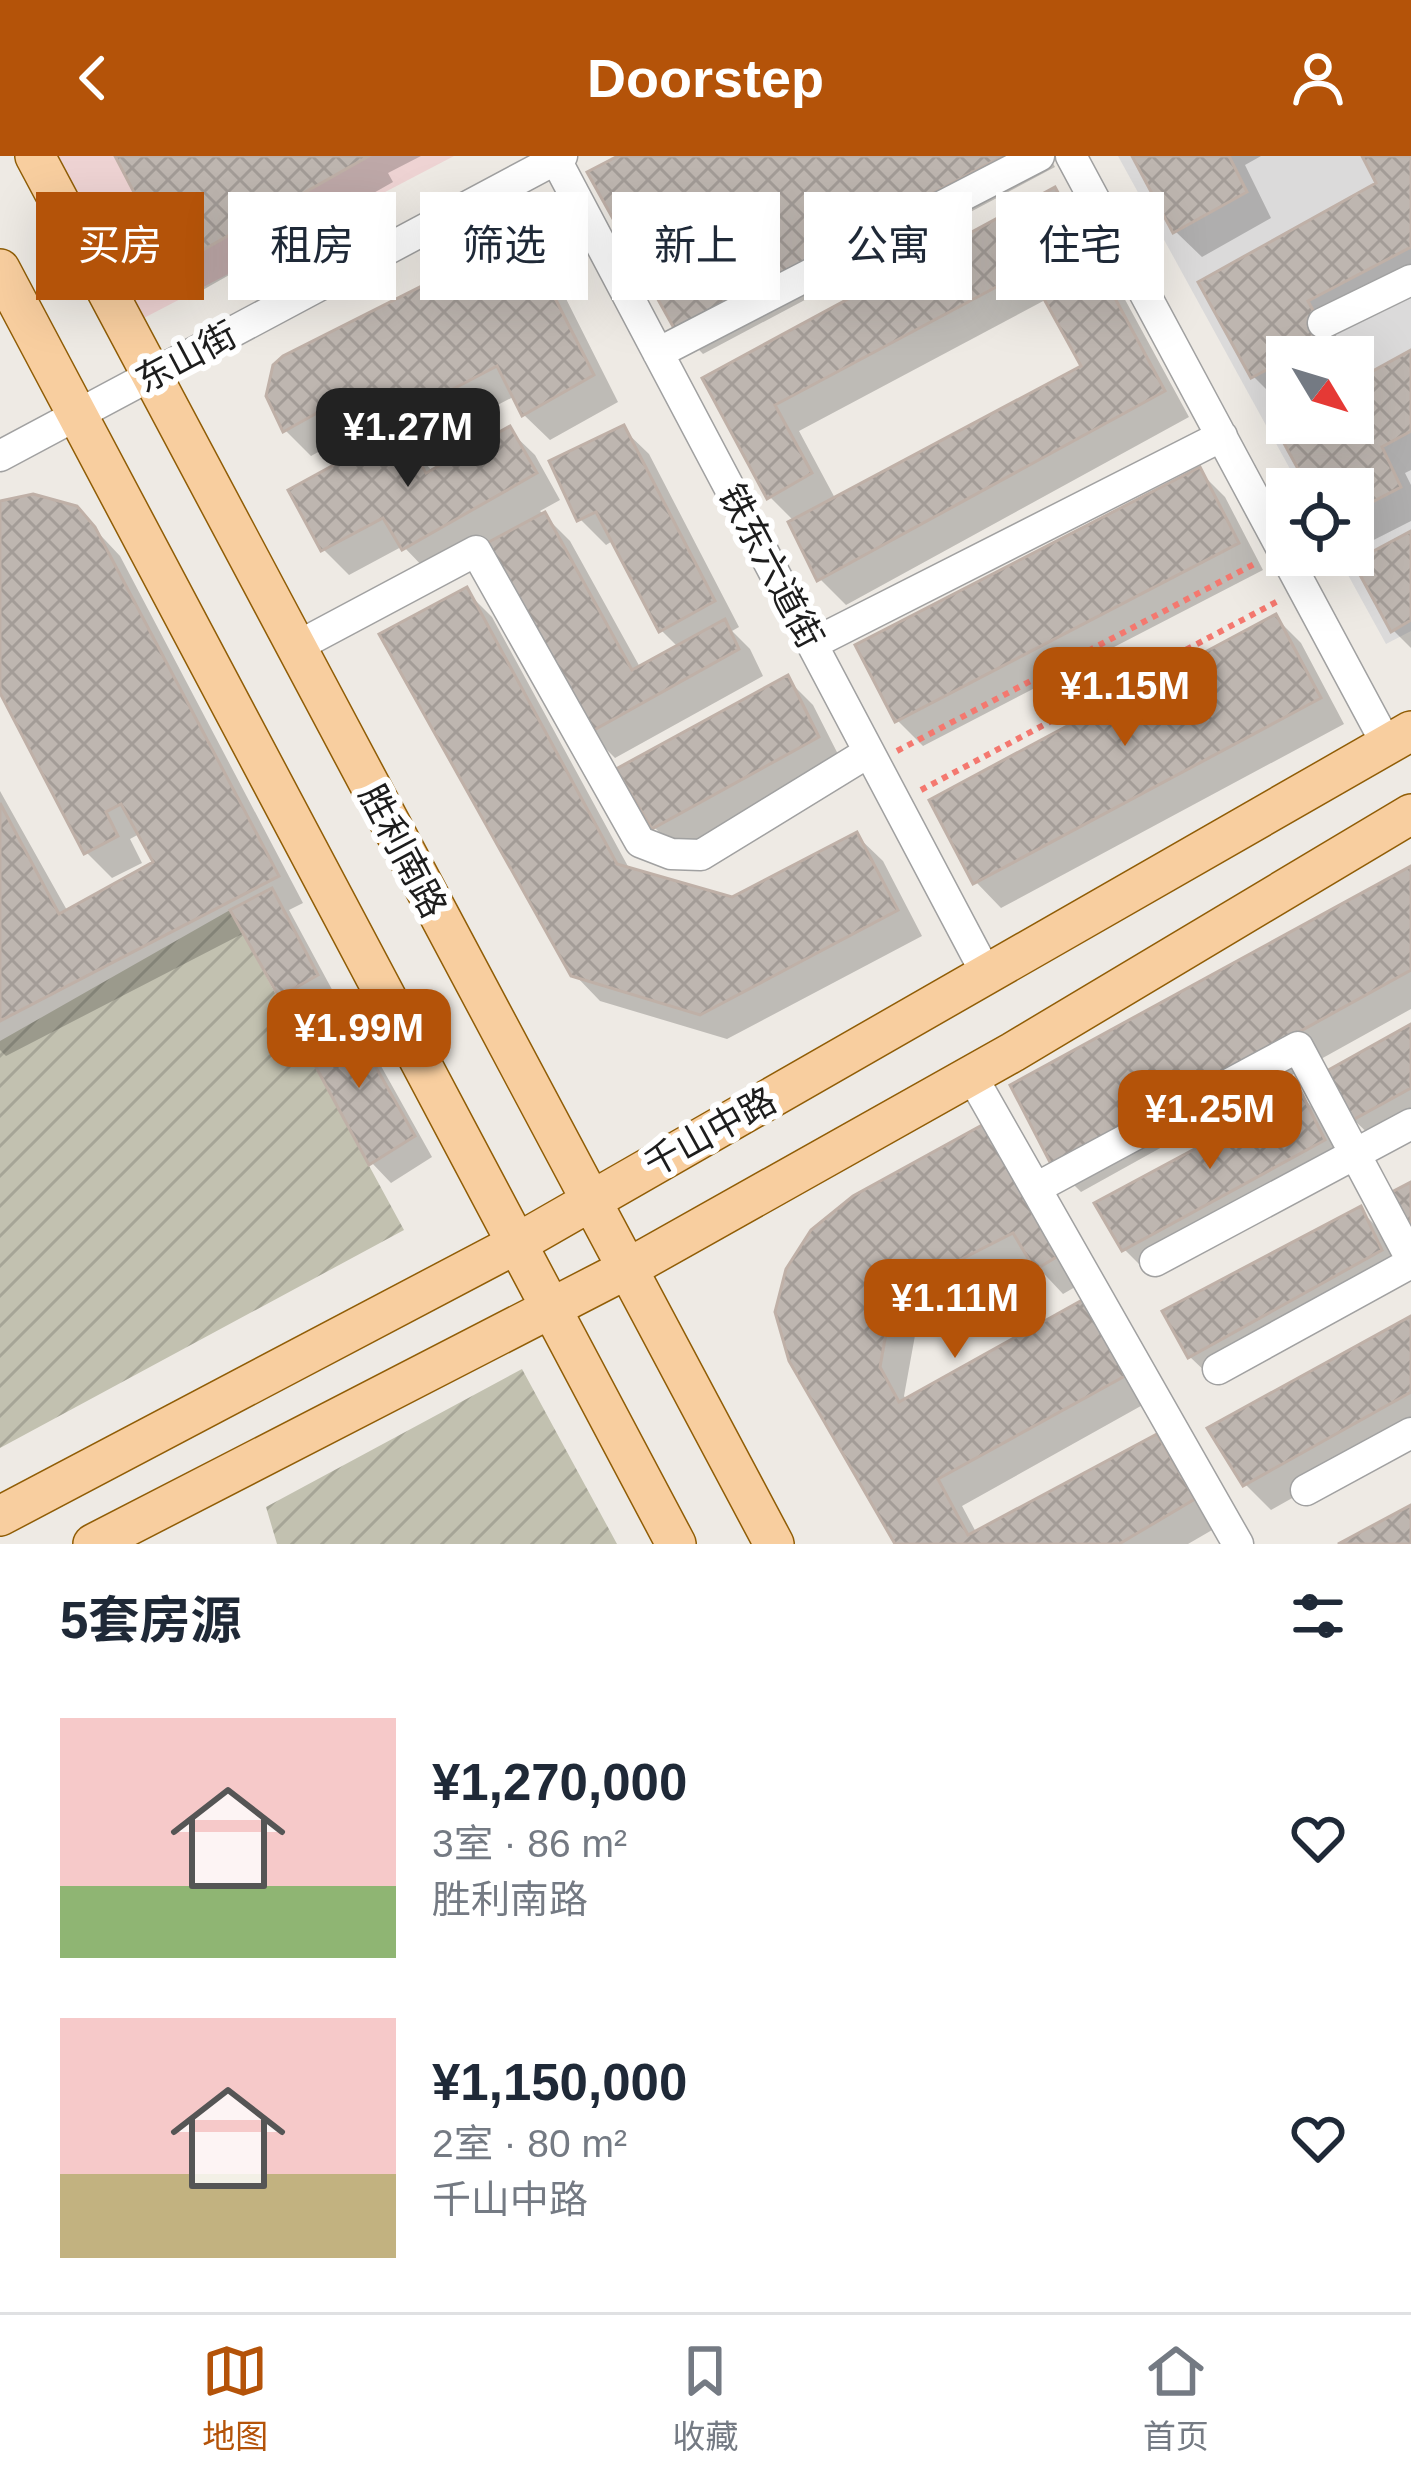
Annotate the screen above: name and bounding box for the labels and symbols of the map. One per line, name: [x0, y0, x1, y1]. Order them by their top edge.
street label: 东山街: [129, 314, 243, 400]
north arrow: [1266, 336, 1374, 444]
pin: ¥1.27M: [310, 388, 506, 490]
street label: 铁东六道街: [711, 477, 831, 655]
pin: ¥1.15M: [1027, 647, 1223, 749]
street label: 胜利南路: [351, 778, 455, 924]
pin: ¥1.99M: [261, 989, 457, 1091]
pin: ¥1.25M: [1112, 1070, 1308, 1172]
street label: 千山中路: [637, 1079, 783, 1185]
pin: ¥1.11M: [857, 1259, 1053, 1361]

